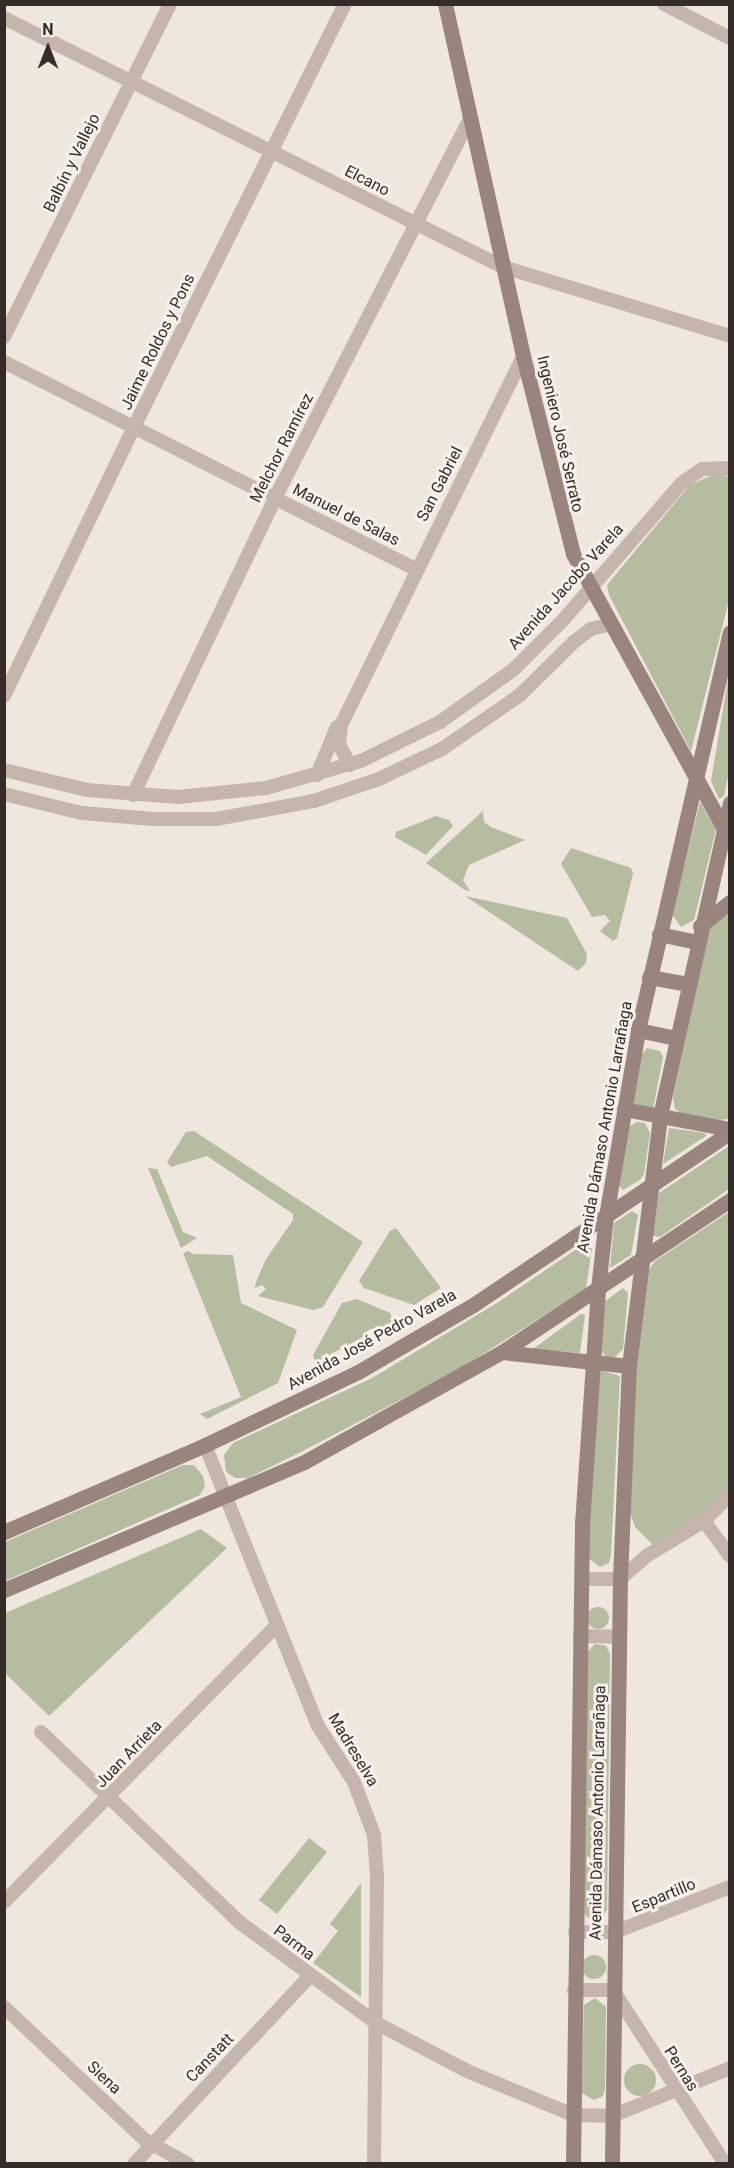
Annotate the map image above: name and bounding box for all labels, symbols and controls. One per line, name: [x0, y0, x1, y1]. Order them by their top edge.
north arrow: [18, 18, 78, 78]
text: N: [42, 20, 54, 39]
street label: Balbín y Vallejo: [40, 110, 104, 216]
street label: Elcano: [341, 162, 393, 200]
street label: Jaime Roldos y Pons: [117, 271, 199, 413]
street label: Ingeniero José Serrato: [533, 354, 587, 514]
street label: Melchor Ramírez: [246, 390, 318, 506]
street label: San Gabriel: [413, 443, 467, 525]
street label: Manuel de Salas: [289, 480, 403, 550]
street label: Avenida Jacobo Varela: [504, 520, 628, 654]
street label: Avenida Dámaso Antonio Larrañaga: [573, 1000, 637, 1254]
street label: Avenida José Pedro Varela: [284, 1286, 460, 1394]
street label: Avenida Dámaso Antonio Larrañaga: [586, 1685, 610, 1941]
street label: Madreselva: [324, 1710, 382, 1790]
street label: Juan Arrieta: [92, 1716, 166, 1792]
street label: Espartillo: [629, 1875, 699, 1917]
street label: Parma: [270, 1921, 318, 1965]
street label: Canstatt: [182, 2030, 238, 2086]
street label: Pernas: [660, 2043, 702, 2095]
street label: Siena: [83, 2058, 125, 2098]

